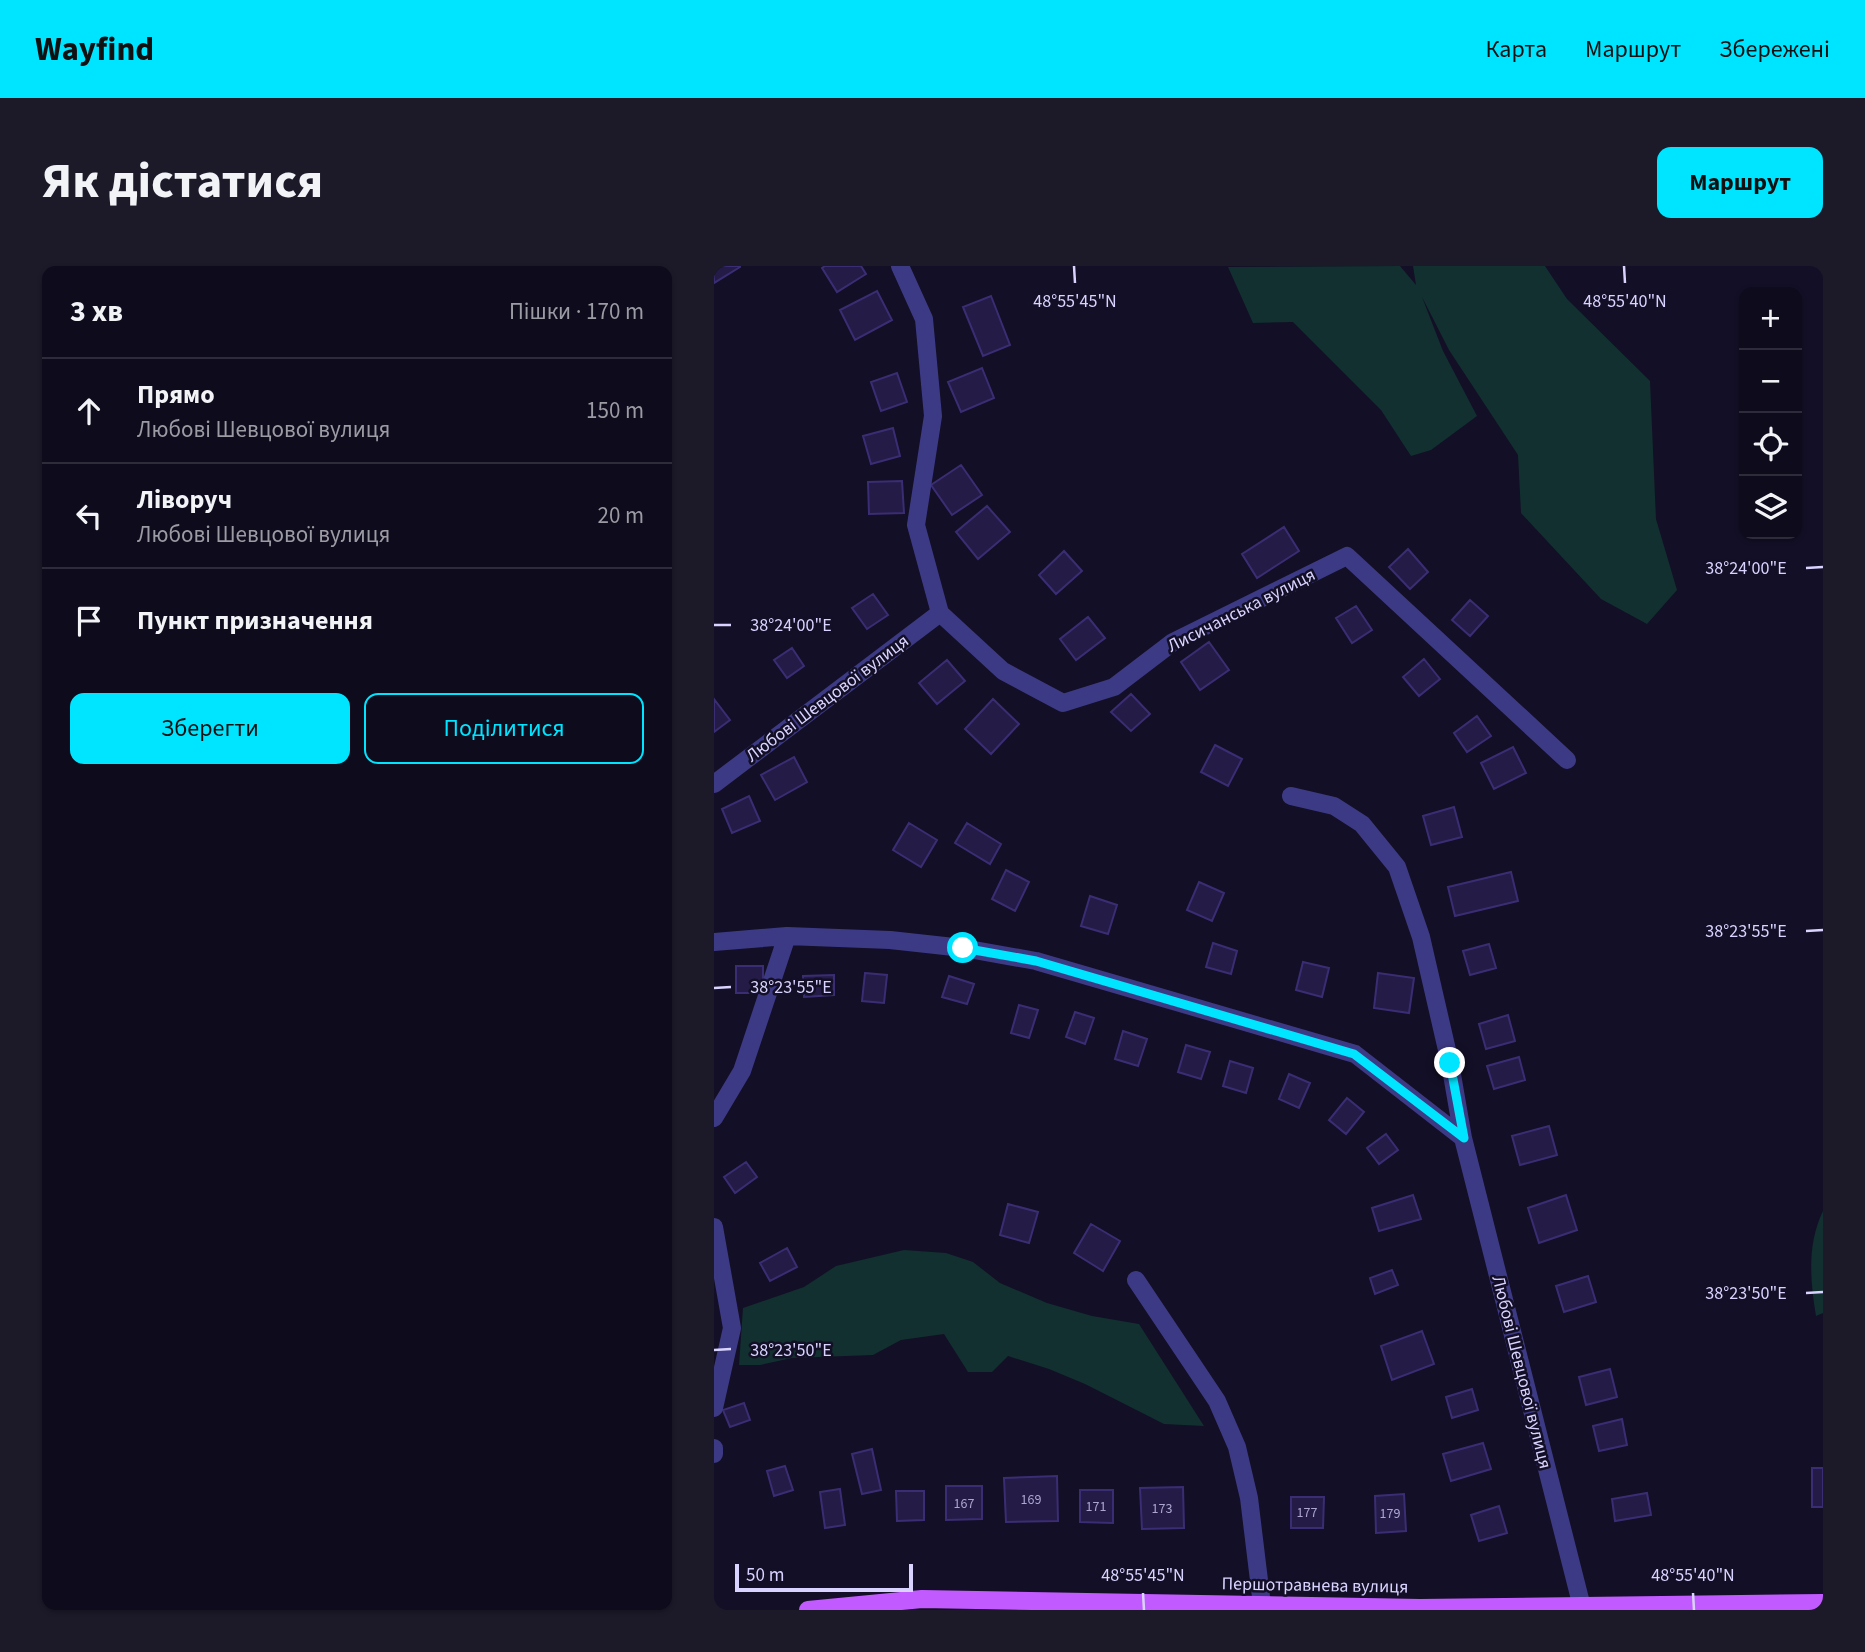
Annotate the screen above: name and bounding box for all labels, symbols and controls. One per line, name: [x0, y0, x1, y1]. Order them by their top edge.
text: Wayfind: [35, 26, 154, 73]
text: Карта: [1485, 32, 1547, 67]
text: Маршрут: [1585, 32, 1681, 67]
text: Збережені: [1719, 32, 1830, 67]
text: Як дістатися: [42, 147, 323, 217]
button: Маршрут: [1657, 147, 1823, 218]
map controls: [1739, 287, 1802, 539]
button: +: [1739, 287, 1802, 350]
text: 48°55'45"N: [1033, 289, 1117, 314]
text: 48°55'40"N: [1583, 289, 1667, 314]
text: 3 хв: [70, 290, 123, 333]
text: Пішки · 170 m: [509, 295, 644, 328]
button: −: [1739, 350, 1802, 413]
text: Прямо: [137, 376, 215, 413]
icon: ahead: [70, 392, 108, 430]
text: 150 m: [586, 394, 644, 427]
text: Любові Шевцової вулиця: [137, 413, 390, 446]
button: locate: [1739, 413, 1802, 476]
button: layers: [1739, 476, 1802, 539]
text: Ліворуч: [137, 481, 232, 518]
icon: left: [70, 497, 108, 535]
text: 20 m: [597, 499, 644, 532]
text: Любові Шевцової вулиця: [137, 518, 390, 551]
text: 38°24'00"E: [1705, 556, 1787, 581]
street label: Лисичанська вулиця: [1163, 562, 1320, 659]
icon: arrive: [70, 602, 108, 640]
text: Пункт призначення: [137, 602, 373, 639]
text: 38°24'00"E: [750, 613, 832, 638]
street label: Любові Шевцової вулиця: [741, 629, 914, 768]
button: Зберегти: [70, 693, 350, 764]
button: Поділитися: [364, 693, 644, 764]
text: 38°23'55"E: [1705, 919, 1787, 944]
route start: [947, 932, 978, 963]
text: 38°23'55"E: [750, 975, 832, 1000]
route end: [1434, 1047, 1465, 1078]
street label: Любові Шевцової вулиця: [1485, 1273, 1558, 1471]
text: 38°23'50"E: [1705, 1281, 1787, 1306]
text: 38°23'50"E: [750, 1338, 832, 1363]
house number: 169: [1021, 1490, 1041, 1510]
house number: 167: [954, 1494, 974, 1514]
house number: 171: [1086, 1497, 1106, 1517]
house number: 173: [1152, 1499, 1172, 1519]
house number: 177: [1297, 1503, 1317, 1523]
house number: 179: [1380, 1504, 1400, 1524]
scale bar: [735, 1561, 914, 1593]
text: 50 m: [746, 1562, 784, 1589]
text: 48°55'45"N: [1101, 1563, 1185, 1588]
text: 48°55'40"N: [1651, 1563, 1735, 1588]
street label: Першотравнева вулиця: [1221, 1571, 1409, 1600]

